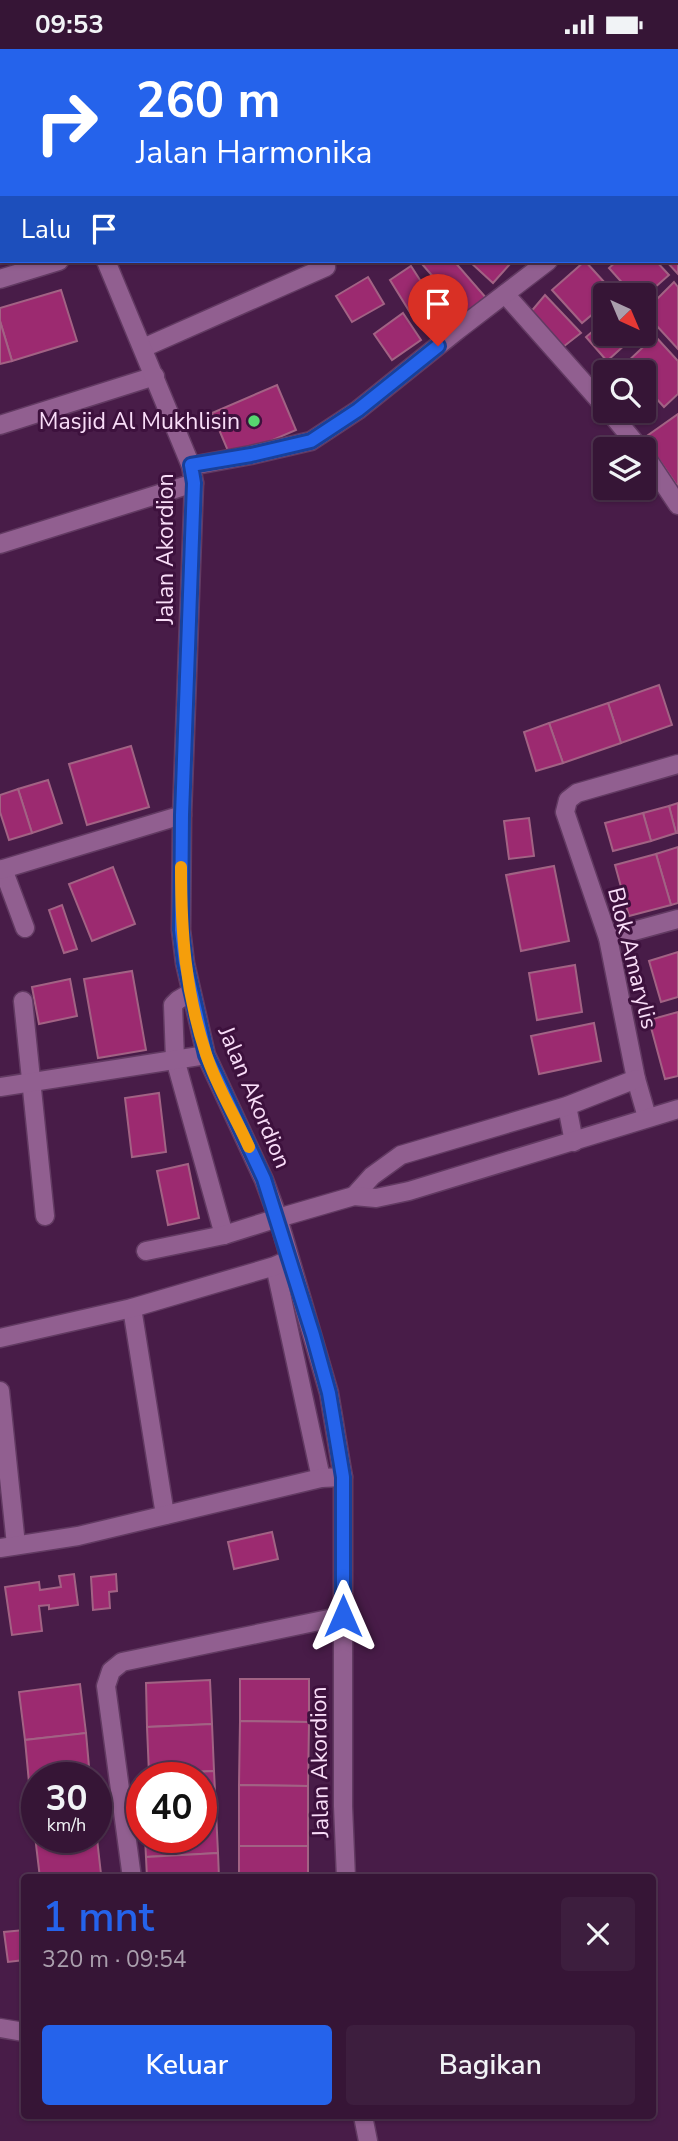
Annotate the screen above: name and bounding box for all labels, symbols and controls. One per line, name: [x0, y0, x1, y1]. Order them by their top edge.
text: 09:53: [35, 7, 104, 42]
text: 260 m: [136, 67, 280, 134]
icon: right: [21, 77, 112, 168]
text: Jalan Harmonika: [136, 131, 373, 174]
icon: arrive: [85, 210, 123, 248]
text: Lalu: [21, 212, 71, 247]
pin: [408, 274, 468, 346]
north arrow: [593, 283, 656, 347]
map controls: [593, 283, 656, 500]
icon: arrive: [419, 285, 457, 323]
button: search: [593, 360, 656, 423]
place label: Masjid Al Mukhlisin: [39, 406, 240, 437]
marker: Masjid Al Mukhlisin: [246, 413, 262, 429]
button: layers: [593, 437, 656, 500]
street label: Jalan Akordion: [150, 473, 181, 626]
street label: Blok Amarylis: [600, 884, 665, 1032]
street label: Jalan Akordion: [210, 1021, 298, 1173]
position arrow: [306, 1579, 380, 1653]
street label: Jalan Akordion: [303, 1686, 336, 1839]
speed limit sign: 40: [126, 1762, 217, 1853]
text: 30: [45, 1775, 88, 1822]
text: km/h: [47, 1813, 86, 1837]
text: 1 mnt: [42, 1889, 154, 1946]
button: close: [561, 1897, 635, 1971]
text: 320 m · 09:54: [42, 1944, 187, 1975]
button: Keluar: [42, 2025, 332, 2105]
button: Bagikan: [346, 2025, 635, 2105]

